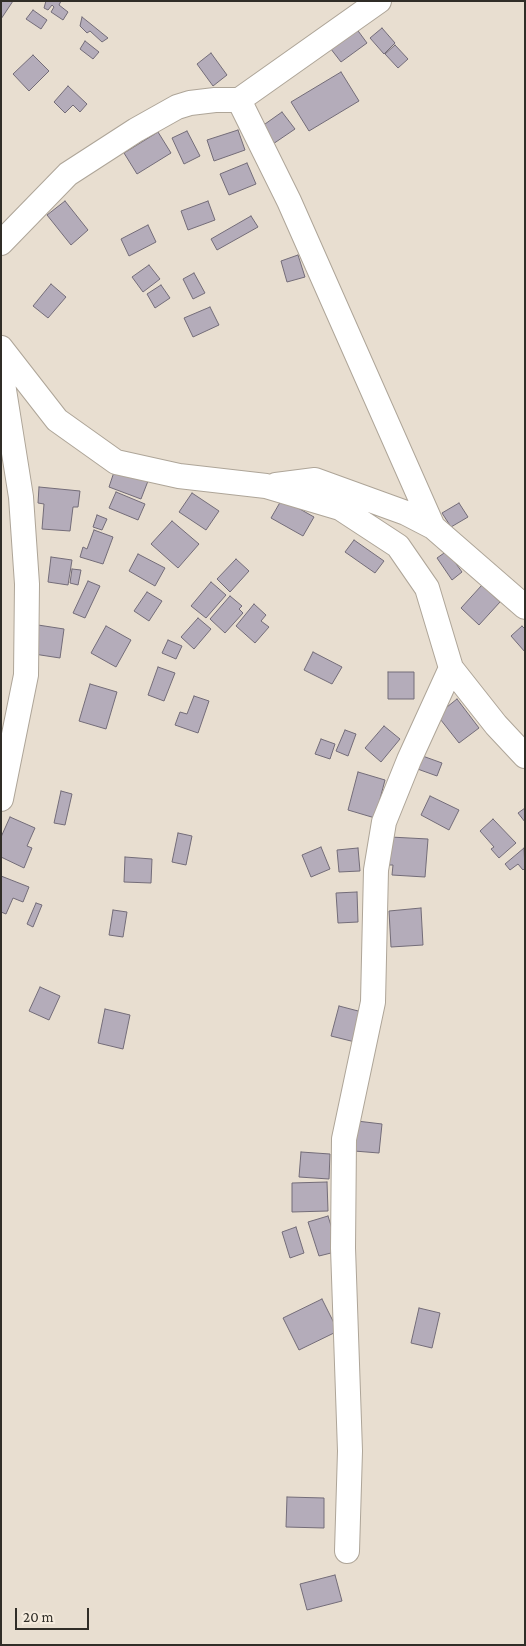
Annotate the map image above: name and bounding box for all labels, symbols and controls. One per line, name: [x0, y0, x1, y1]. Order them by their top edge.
scale bar: [18, 1598, 91, 1630]
text: 20 m: [23, 1609, 54, 1625]

